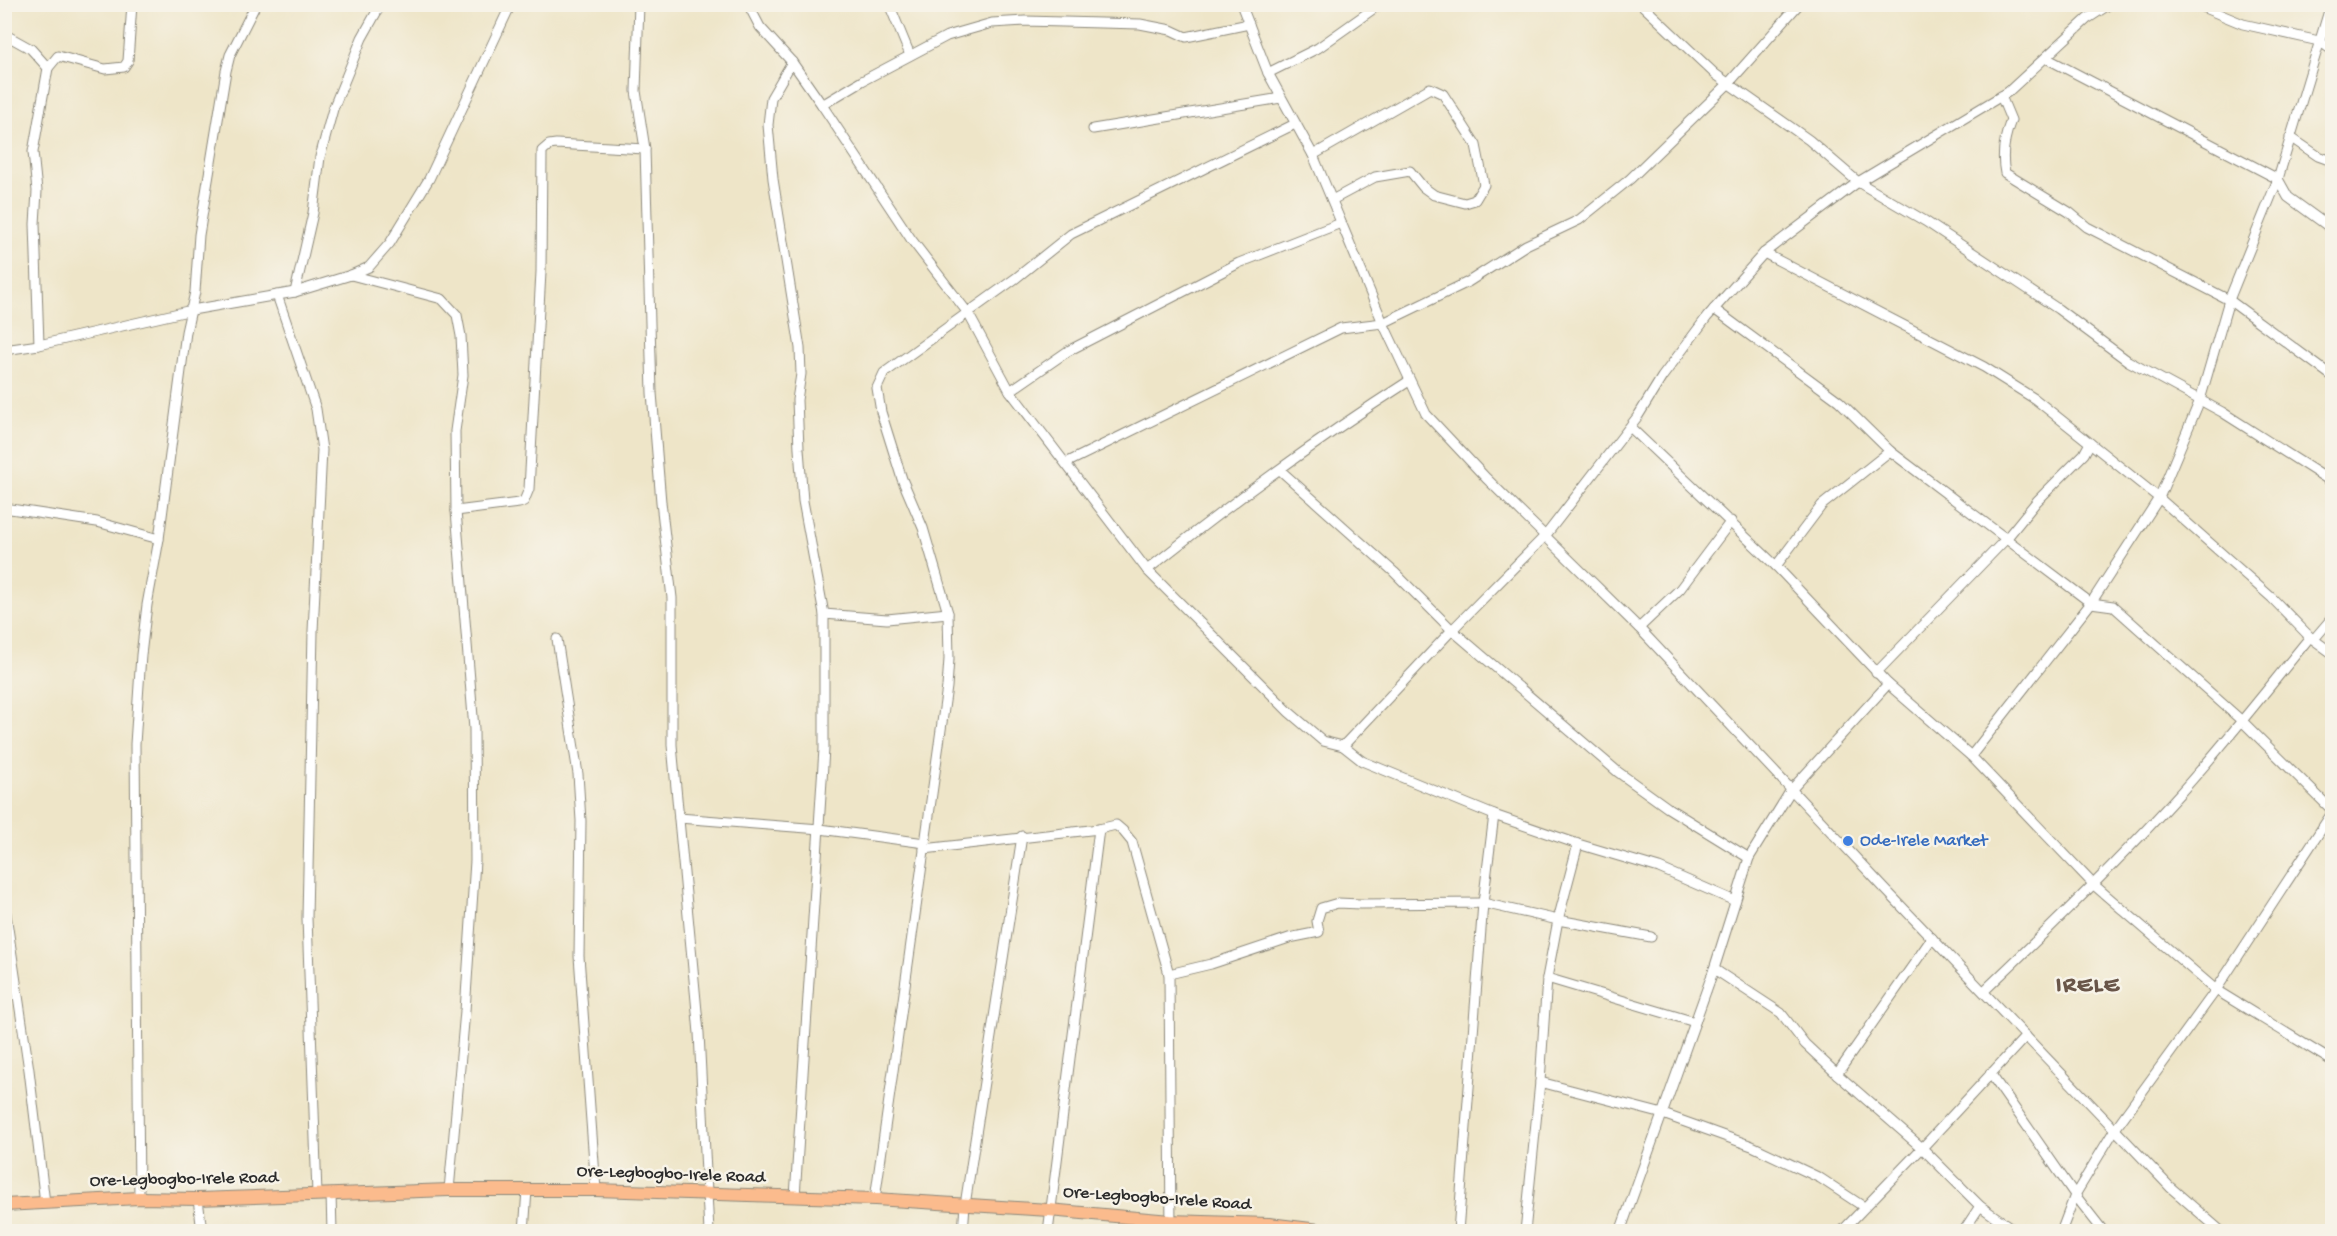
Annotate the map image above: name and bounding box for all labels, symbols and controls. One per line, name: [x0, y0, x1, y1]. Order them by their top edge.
place label: Ode-Irele Market: [1860, 831, 1989, 852]
marker: Ode-Irele Market: [1841, 834, 1855, 848]
district label: IRELE: [2056, 972, 2121, 1001]
street label: Ore-Legbogbo-Irele Road: [576, 1161, 767, 1189]
street label: Ore-Legbogbo-Irele Road: [89, 1168, 280, 1192]
street label: Ore-Legbogbo-Irele Road: [1062, 1182, 1253, 1216]

